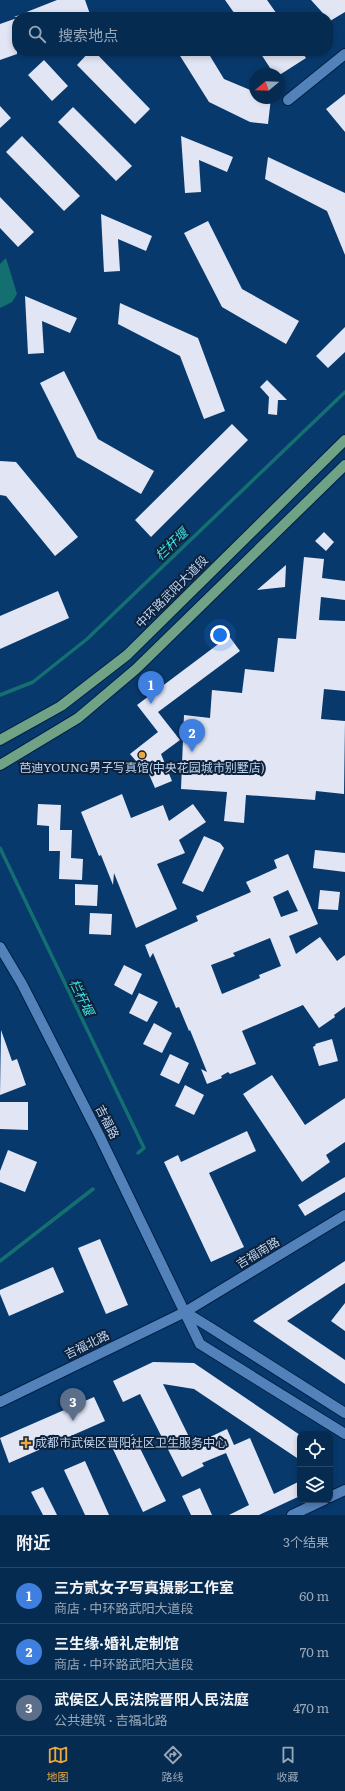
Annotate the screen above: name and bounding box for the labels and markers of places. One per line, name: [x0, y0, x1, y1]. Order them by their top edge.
pin: 1: [138, 671, 164, 704]
pin: 2: [179, 719, 205, 752]
marker: 芭迪YOUNG男子写真馆(中央花园城市别墅店): [137, 750, 147, 760]
place label: 芭迪YOUNG男子写真馆(中央花园城市别墅店): [19, 758, 265, 776]
pin: 3: [60, 1388, 86, 1421]
place label: 成都市武侯区晋阳社区卫生服务中心: [35, 1433, 227, 1451]
marker: 成都市武侯区晋阳社区卫生服务中心: [20, 1437, 32, 1449]

